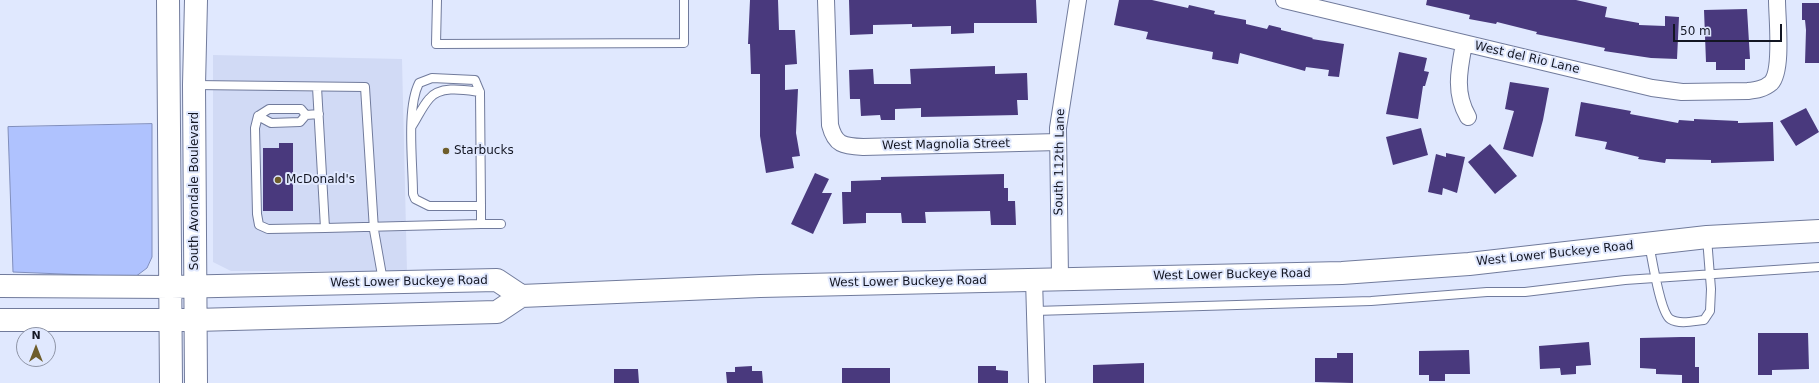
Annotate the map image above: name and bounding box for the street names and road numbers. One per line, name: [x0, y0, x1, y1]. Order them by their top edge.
street label: West del Rio Lane: [1473, 39, 1581, 77]
street label: South 112th Lane: [1052, 109, 1068, 215]
street label: South Avondale Boulevard: [188, 112, 202, 270]
street label: West Magnolia Street: [882, 137, 1010, 153]
street label: West Lower Buckeye Road: [1476, 239, 1634, 269]
street label: West Lower Buckeye Road: [1153, 266, 1311, 284]
street label: West Lower Buckeye Road: [330, 273, 488, 291]
street label: West Lower Buckeye Road: [829, 273, 987, 291]

